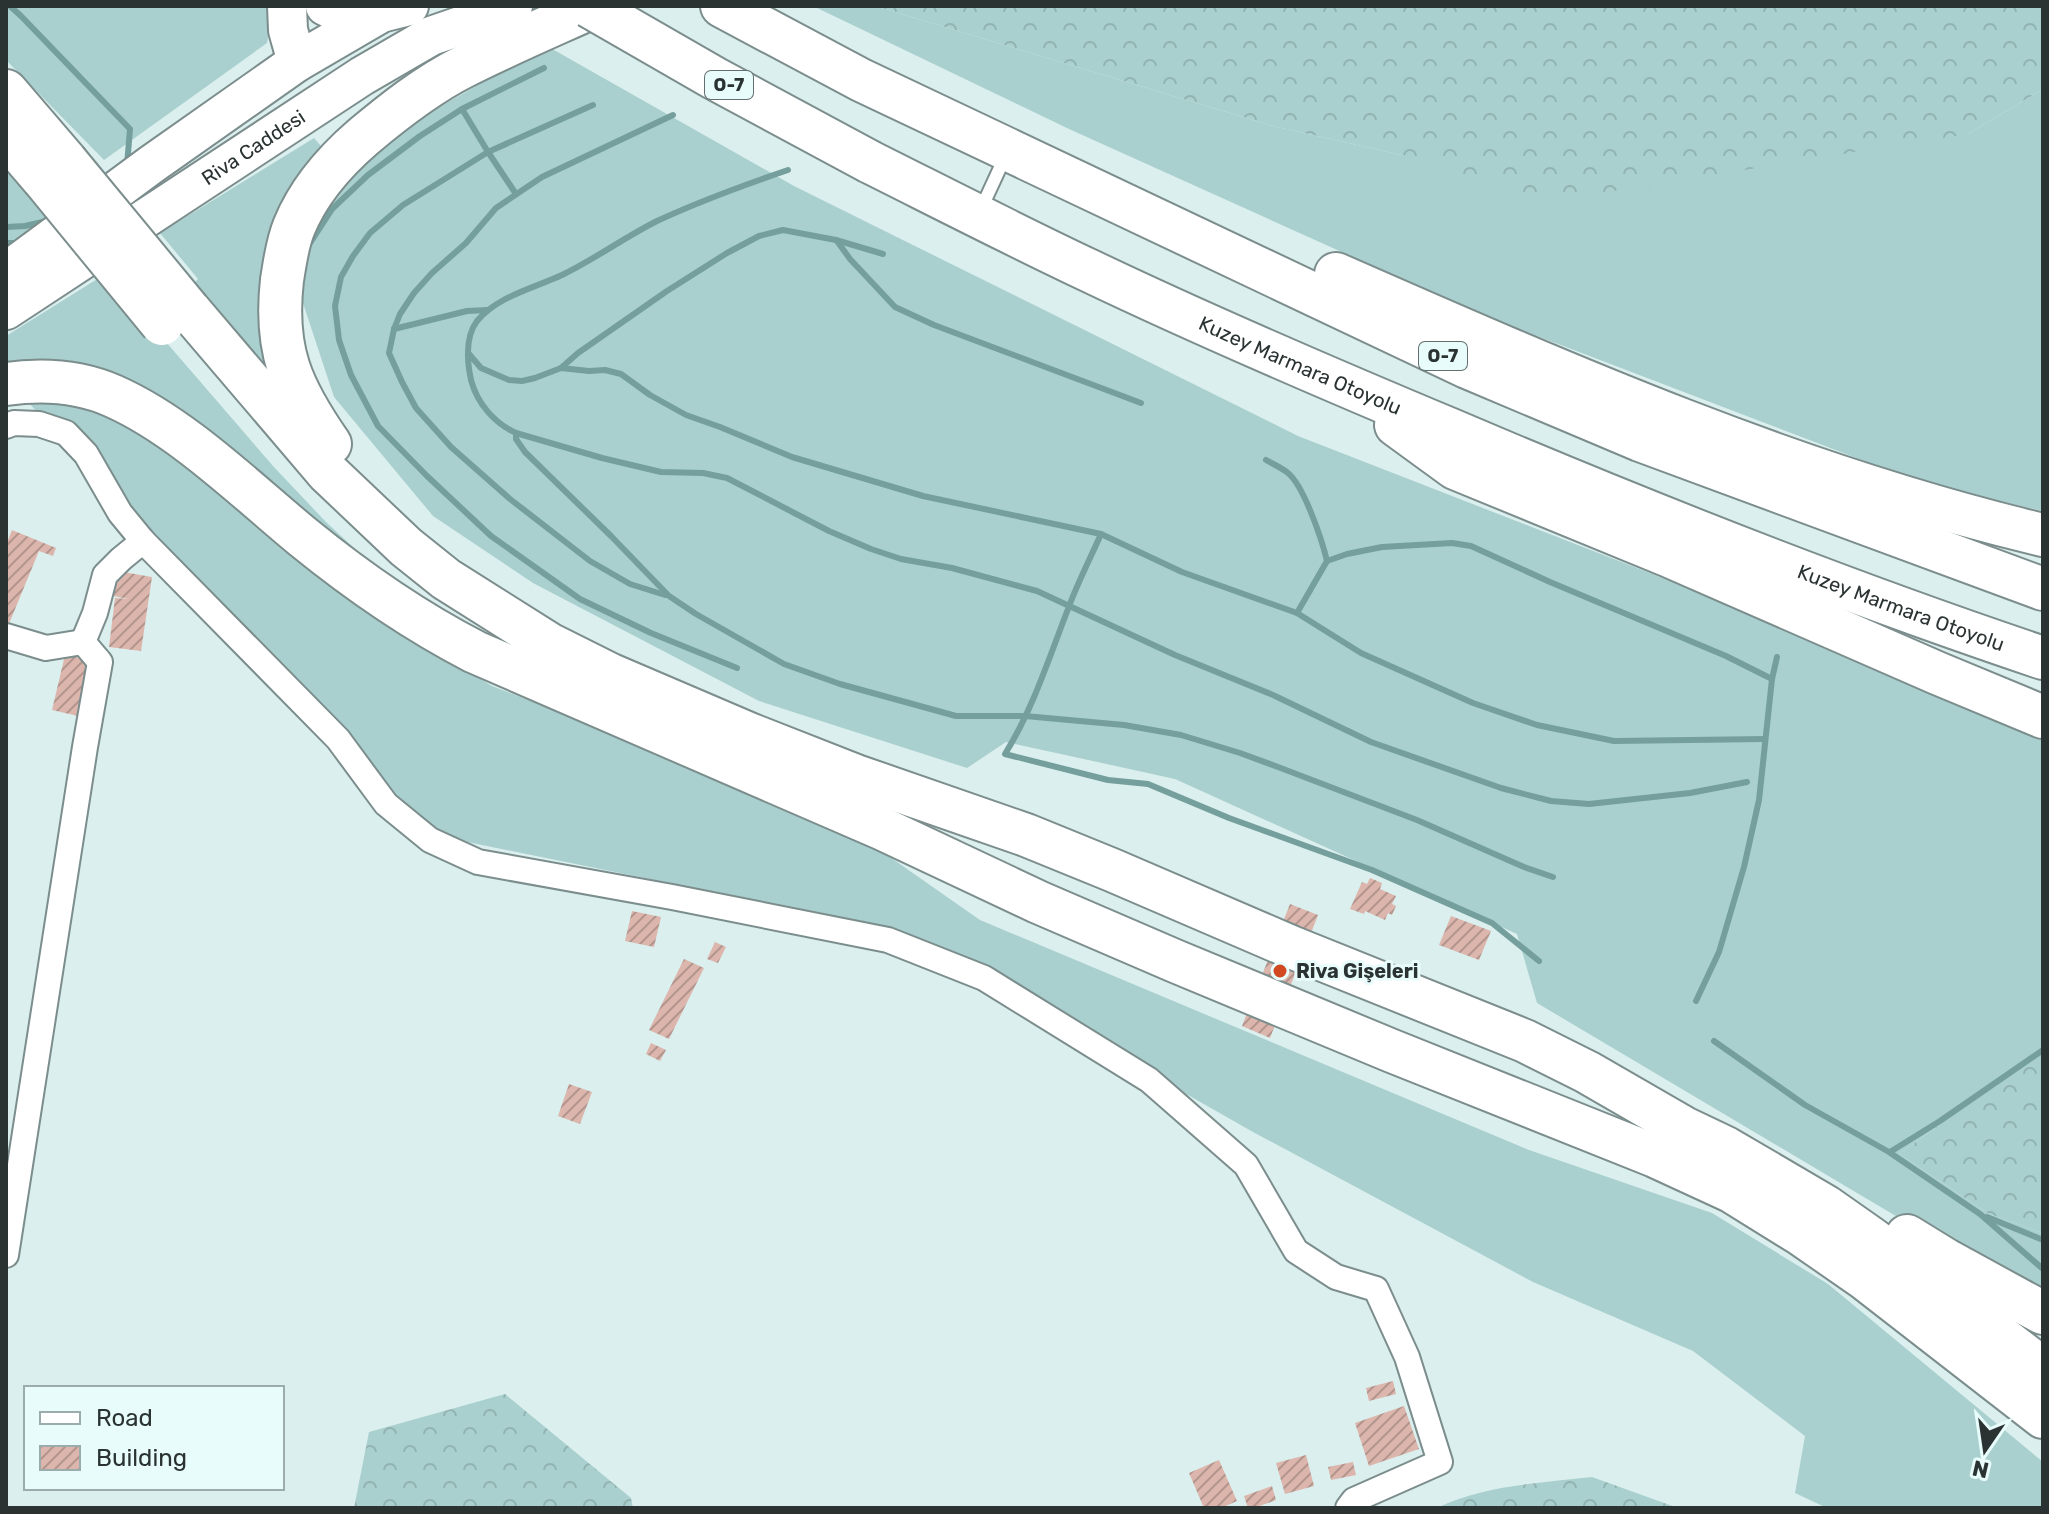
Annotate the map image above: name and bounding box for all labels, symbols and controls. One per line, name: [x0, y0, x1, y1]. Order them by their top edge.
road number: O-7: [705, 71, 753, 99]
street label: Riva Caddesi: [197, 105, 310, 190]
street label: Kuzey Marmara Otoyolu: [1195, 311, 1405, 420]
road number: O-7: [1419, 342, 1467, 370]
street label: Kuzey Marmara Otoyolu: [1794, 559, 2008, 656]
place label: Riva Gişeleri: [1296, 959, 1419, 983]
marker: Riva Gişeleri: [1271, 962, 1289, 980]
legend: [24, 1386, 284, 1490]
text: Road: [96, 1404, 153, 1432]
north arrow: [1945, 1410, 2025, 1490]
text: Building: [96, 1444, 187, 1472]
text: N: [1970, 1454, 1991, 1484]

